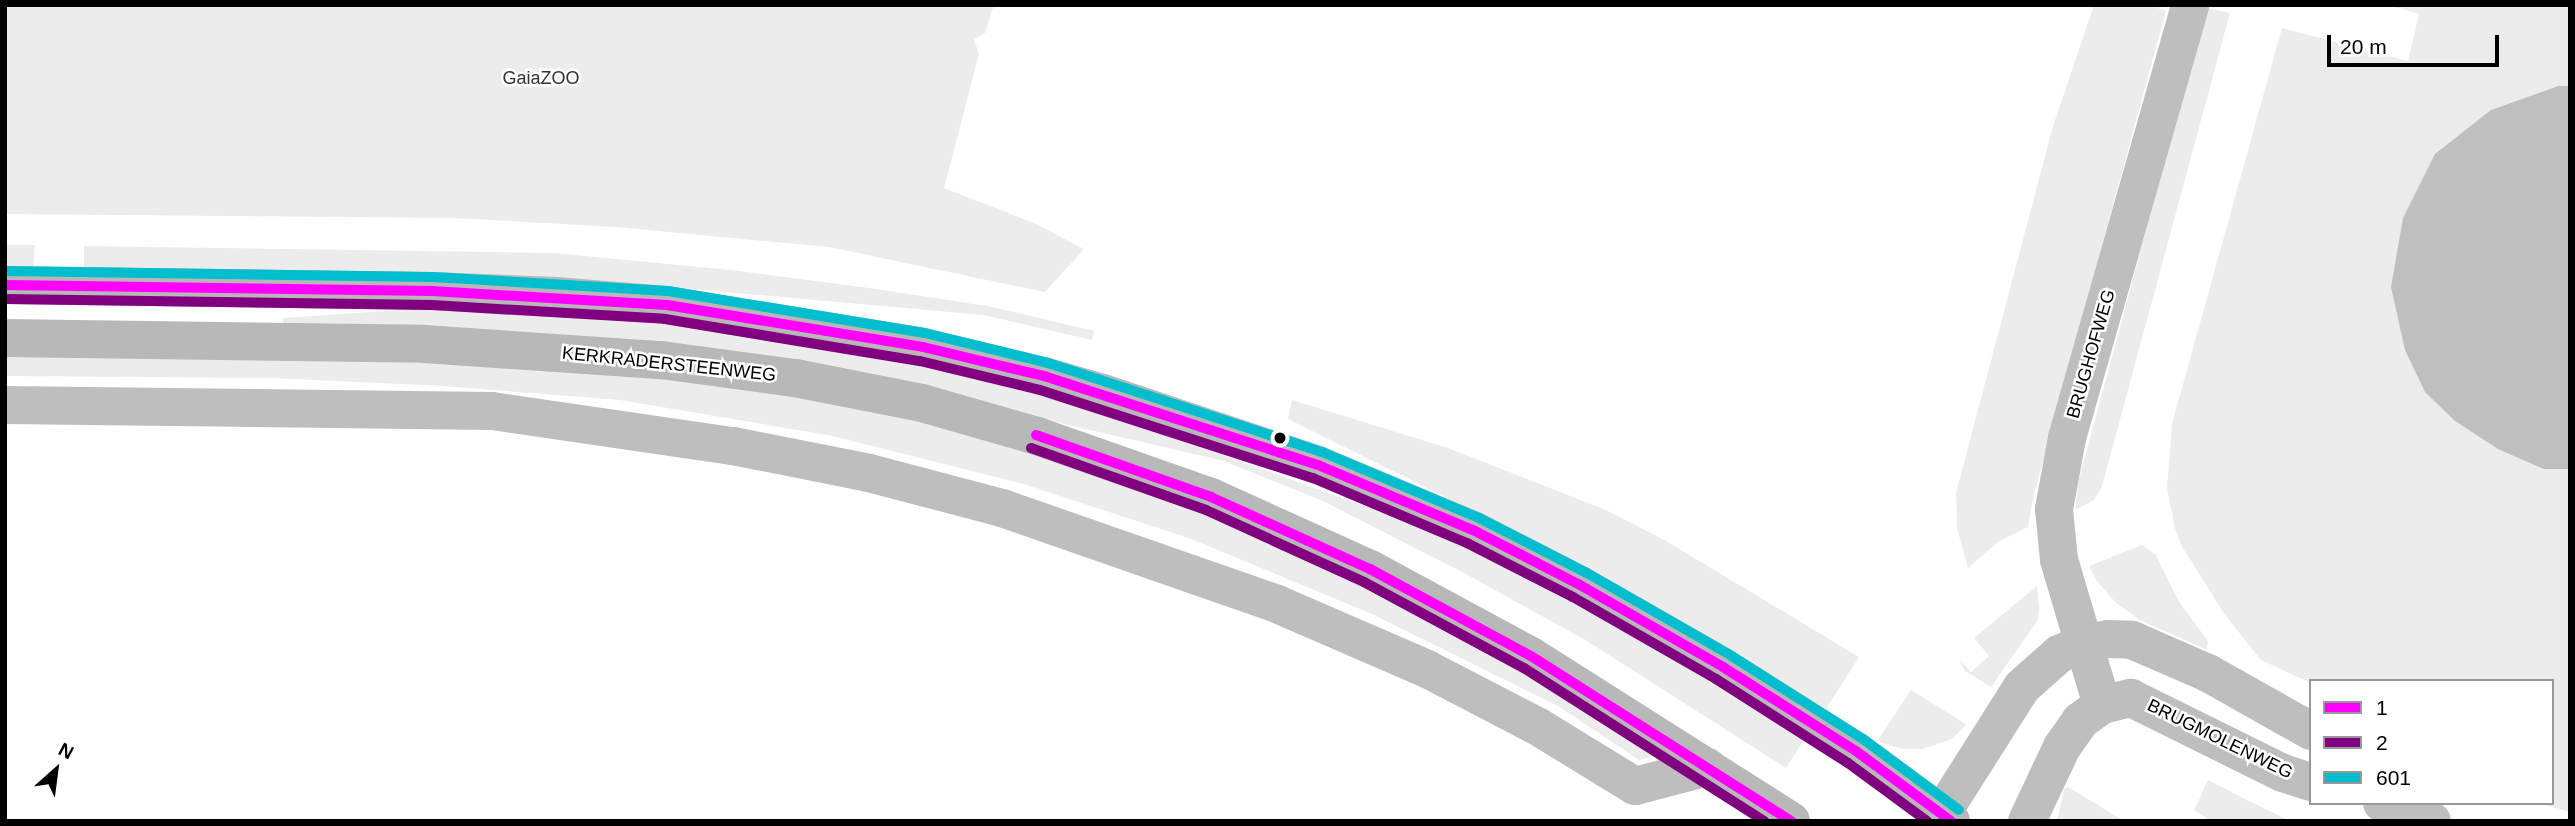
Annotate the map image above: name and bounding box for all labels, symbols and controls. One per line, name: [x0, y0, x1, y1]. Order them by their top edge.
scale bar: [2330, 21, 2502, 65]
text: 20 m: [2340, 35, 2387, 58]
park label: GaiaZOO: [502, 67, 580, 89]
street label: BRUGHOFWEG: [2062, 287, 2120, 421]
street label: KERKRADERSTEENWEG: [561, 342, 777, 386]
unlabelled marker: [1273, 431, 1287, 445]
legend: [2309, 679, 2554, 805]
street label: BRUGMOLENWEG: [2144, 694, 2296, 784]
text: 1: [2376, 696, 2388, 719]
text: 2: [2376, 731, 2388, 754]
north arrow: [21, 735, 91, 805]
text: N: [55, 739, 77, 764]
text: 601: [2376, 766, 2411, 789]

